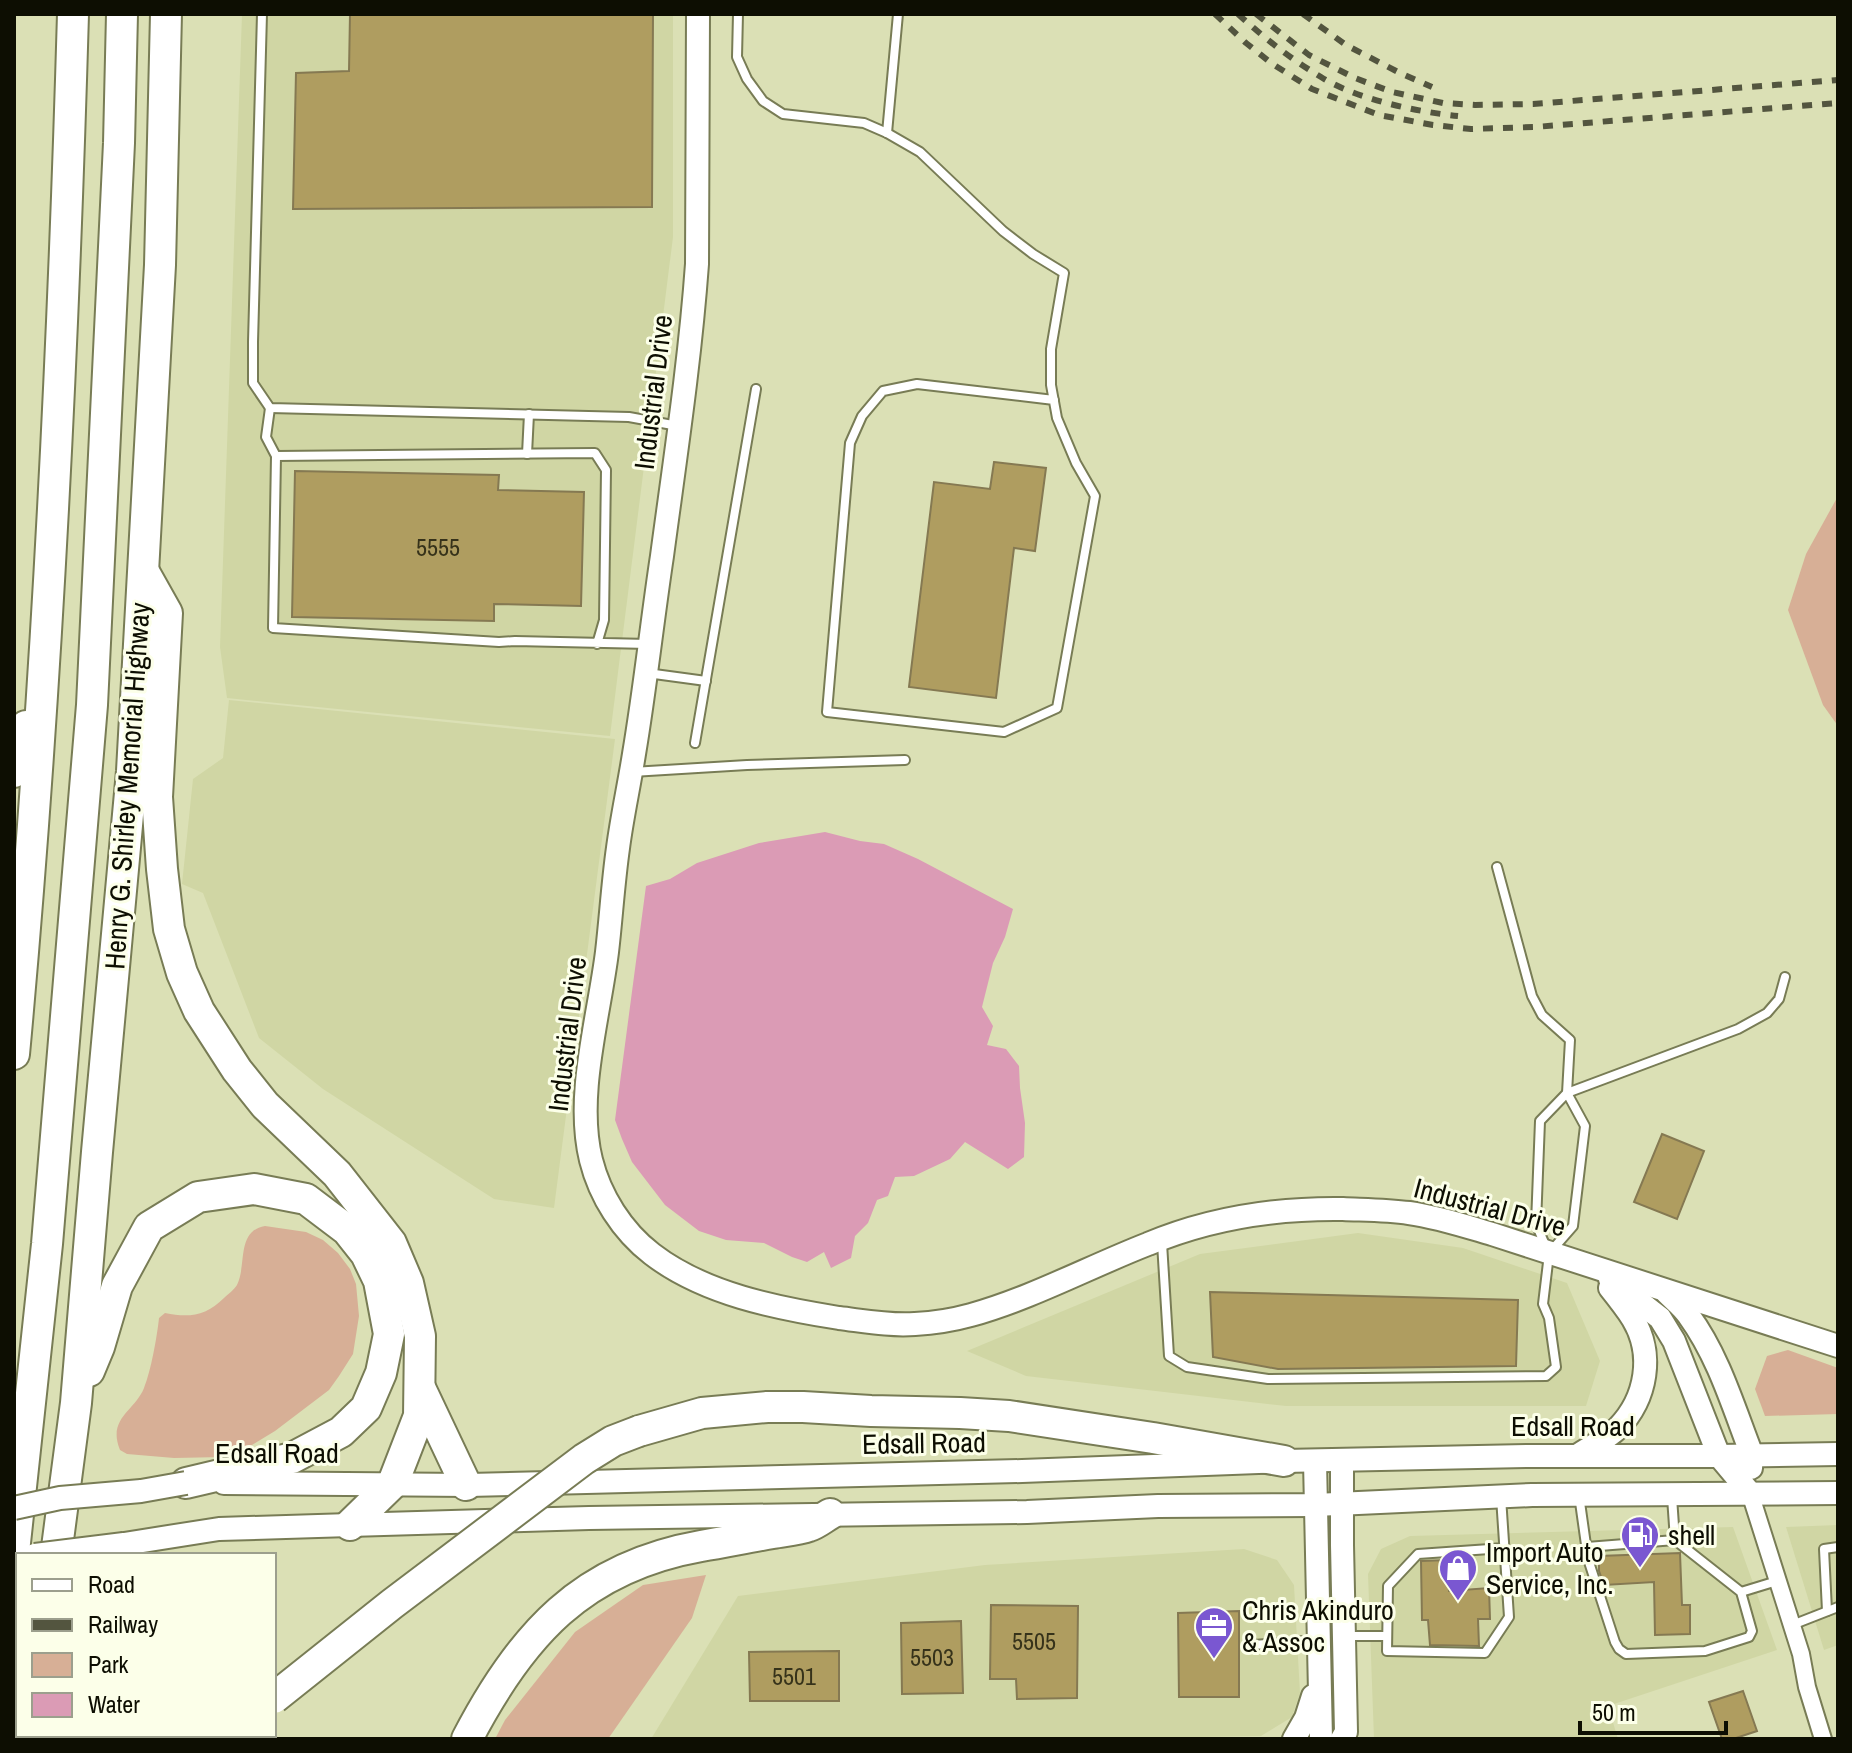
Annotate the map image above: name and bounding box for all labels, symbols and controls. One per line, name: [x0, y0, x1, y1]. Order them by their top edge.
street label: Industrial Drive: [625, 312, 681, 472]
house number: 5555: [416, 531, 460, 563]
street label: Henry G. Shirley Memorial Highway: [95, 601, 159, 971]
street label: Industrial Drive: [539, 954, 595, 1114]
street label: Industrial Drive: [1410, 1168, 1570, 1246]
street label: Edsall Road: [1511, 1407, 1635, 1445]
street label: Edsall Road: [862, 1423, 986, 1463]
street label: Edsall Road: [215, 1434, 339, 1472]
fuel station icon: shell: [1619, 1514, 1661, 1569]
place label: shell: [1668, 1516, 1715, 1554]
place label: Import Auto Service, Inc.: [1486, 1533, 1614, 1603]
shop icon: Import Auto Service, Inc.: [1437, 1547, 1479, 1602]
legend: [16, 1553, 276, 1737]
text: Road: [88, 1568, 135, 1600]
place label: Chris Akinduro & Assoc: [1242, 1591, 1394, 1661]
office icon: Chris Akinduro & Assoc: [1193, 1605, 1235, 1660]
text: Railway: [88, 1608, 158, 1640]
house number: 5505: [1012, 1625, 1056, 1657]
house number: 5503: [910, 1641, 954, 1673]
text: Park: [88, 1648, 129, 1680]
house number: 5501: [772, 1660, 816, 1692]
scale bar: [1580, 1685, 1726, 1735]
text: Water: [88, 1688, 140, 1720]
text: 50 m: [1592, 1696, 1636, 1728]

